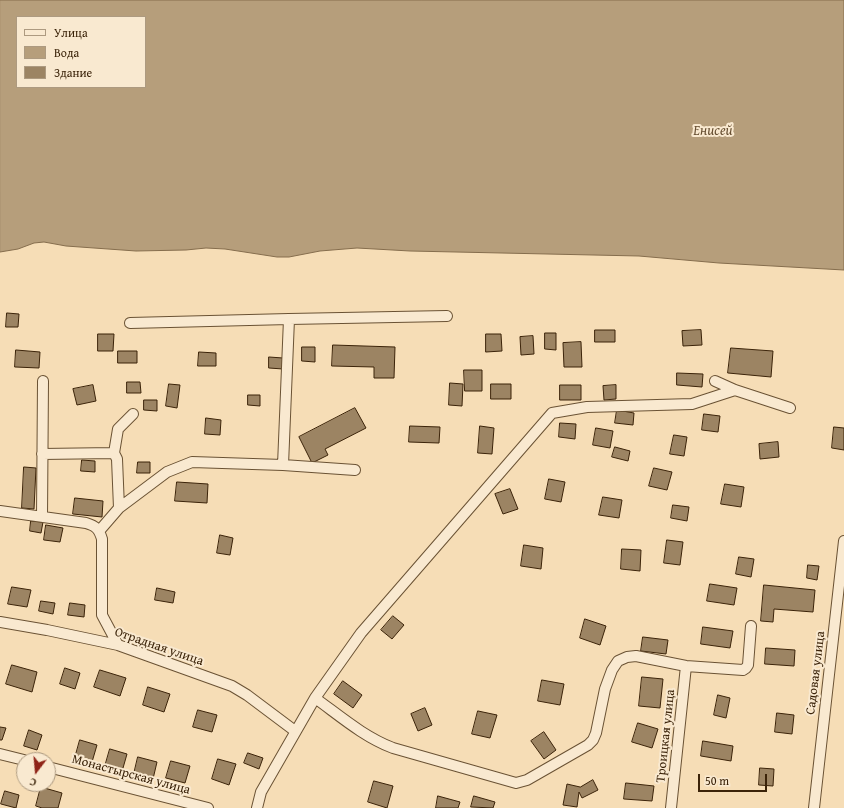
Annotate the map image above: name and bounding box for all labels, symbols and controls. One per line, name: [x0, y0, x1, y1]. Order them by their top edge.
legend: [16, 16, 146, 88]
text: Улица: [54, 24, 88, 41]
text: Вода: [54, 44, 79, 61]
text: Здание: [54, 64, 92, 81]
water label: Енисей: [693, 123, 733, 139]
street label: Отрадная улица: [113, 625, 205, 669]
street label: Садовая улица: [803, 630, 829, 716]
street label: Троицкая улица: [653, 689, 679, 783]
north arrow: [16, 752, 56, 792]
street label: Монастырская улица: [70, 752, 192, 798]
scale bar: [700, 766, 769, 792]
text: 50 m: [705, 772, 729, 789]
text: С: [28, 774, 38, 791]

